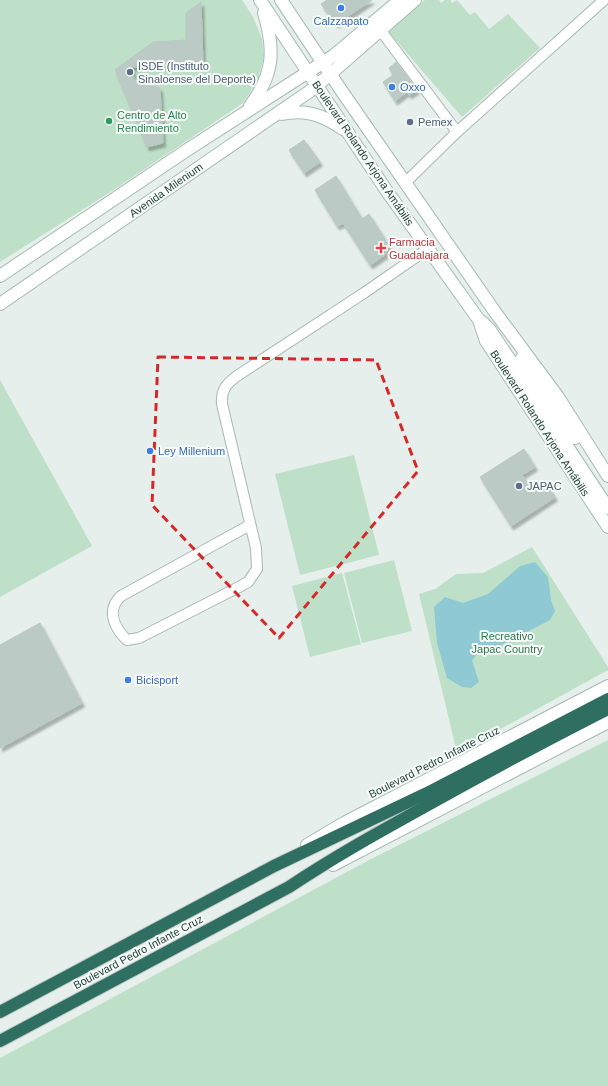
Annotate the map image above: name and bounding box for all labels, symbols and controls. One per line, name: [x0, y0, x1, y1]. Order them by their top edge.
marker: Calzzapato: [336, 3, 346, 13]
place label: Calzzapato: [313, 15, 369, 27]
place label: ISDE (Instituto Sinaloense del Deporte): [138, 60, 256, 85]
marker: ISDE (Instituto Sinaloense del Deporte): [125, 67, 135, 77]
street label: Boulevard Rolando Arjona Amábilis: [310, 78, 416, 228]
place label: Oxxo: [400, 81, 426, 93]
marker: Oxxo: [387, 82, 397, 92]
place label: Centro de Alto Rendimiento: [117, 109, 187, 134]
marker: Centro de Alto Rendimiento: [104, 116, 114, 126]
place label: Pemex: [418, 116, 453, 128]
marker: Pemex: [405, 117, 415, 127]
street label: Avenida Milenium: [127, 160, 205, 220]
place label: Farmacia Guadalajara: [389, 236, 450, 261]
marker: Farmacia Guadalajara: [376, 243, 386, 253]
street label: Boulevard Rolando Arjona Amábilis: [488, 348, 592, 499]
place label: Ley Millenium: [158, 445, 225, 457]
marker: Ley Millenium: [145, 446, 155, 456]
place label: JAPAC: [527, 480, 562, 492]
marker: JAPAC: [514, 481, 524, 491]
park label: Recreativo Japac Country: [472, 630, 543, 655]
place label: Bicisport: [136, 674, 178, 686]
marker: Bicisport: [123, 675, 133, 685]
street label: Boulevard Pedro Infante Cruz: [367, 724, 501, 800]
street label: Boulevard Pedro Infante Cruz: [71, 913, 205, 991]

